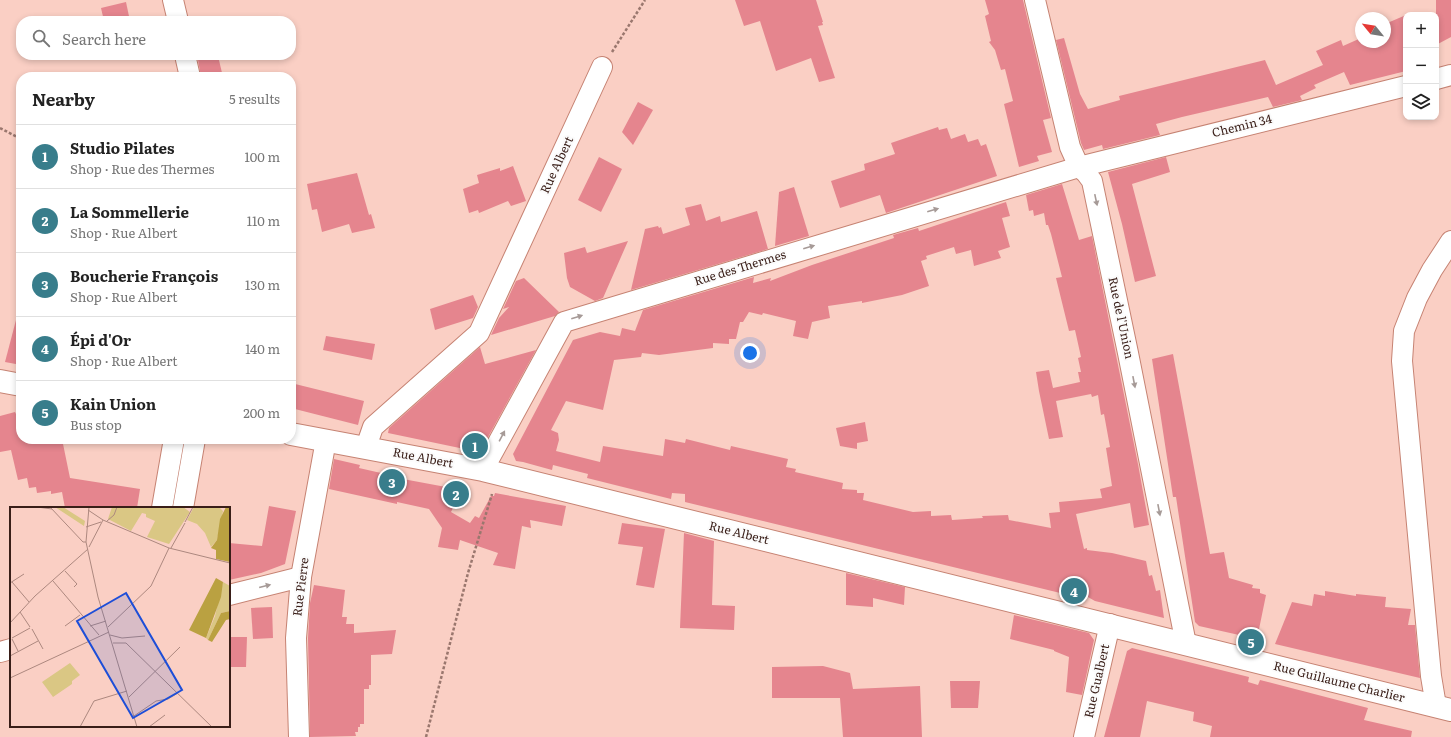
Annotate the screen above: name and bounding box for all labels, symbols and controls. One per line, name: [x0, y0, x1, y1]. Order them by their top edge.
north arrow: [1355, 12, 1391, 48]
map controls: [1403, 12, 1439, 120]
button: +: [1403, 12, 1439, 48]
search box: [16, 16, 296, 60]
icon: search: [30, 27, 52, 49]
text: Search here: [62, 27, 146, 50]
button: −: [1403, 48, 1439, 84]
button: layers: [1403, 84, 1439, 120]
text: Nearby: [32, 86, 95, 111]
text: 5 results: [229, 89, 280, 108]
street label: Chemin 34: [1210, 109, 1274, 141]
street label: Rue Albert: [535, 133, 577, 196]
text: Studio Pilates: [70, 136, 174, 159]
text: 1: [42, 147, 48, 166]
text: 100 m: [244, 147, 280, 166]
text: Shop · Rue des Thermes: [70, 159, 214, 178]
one-way arrow: [1093, 194, 1099, 206]
text: La Sommellerie: [70, 200, 189, 223]
one-way arrow: [928, 207, 940, 213]
text: 2: [42, 211, 48, 230]
text: 110 m: [247, 211, 280, 230]
text: Shop · Rue Albert: [70, 223, 178, 242]
street label: Rue des Thermes: [692, 244, 788, 290]
one-way arrow: [803, 244, 815, 250]
text: Boucherie François: [70, 264, 218, 287]
text: 3: [41, 275, 49, 294]
text: 130 m: [245, 275, 280, 294]
street label: Rue de l'Union: [1105, 275, 1139, 360]
text: Shop · Rue Albert: [70, 287, 178, 306]
one-way arrow: [571, 314, 583, 320]
text: Épi d'Or: [70, 328, 131, 351]
text: 4: [41, 339, 49, 358]
text: 140 m: [245, 339, 280, 358]
your location: [740, 343, 760, 363]
text: Shop · Rue Albert: [70, 351, 178, 370]
one-way arrow: [1131, 376, 1137, 388]
text: Kain Union: [70, 392, 156, 415]
text: 5: [41, 403, 49, 422]
text: 200 m: [243, 403, 280, 422]
text: Bus stop: [70, 415, 122, 434]
one-way arrow: [499, 430, 505, 442]
pin: 1: [462, 431, 488, 461]
street label: Rue Albert: [391, 442, 455, 472]
pin: 3: [379, 467, 405, 497]
pin: 2: [443, 479, 469, 509]
one-way arrow: [1157, 503, 1163, 516]
inset map: [10, 507, 230, 727]
street label: Rue Albert: [707, 516, 771, 548]
street label: Rue Pierre: [287, 556, 313, 617]
pin: 4: [1061, 576, 1087, 606]
one-way arrow: [259, 582, 271, 588]
pin: 5: [1238, 627, 1264, 657]
street label: Rue Gualbert: [1079, 642, 1113, 720]
street label: Rue Guillaume Charlier: [1272, 656, 1407, 706]

